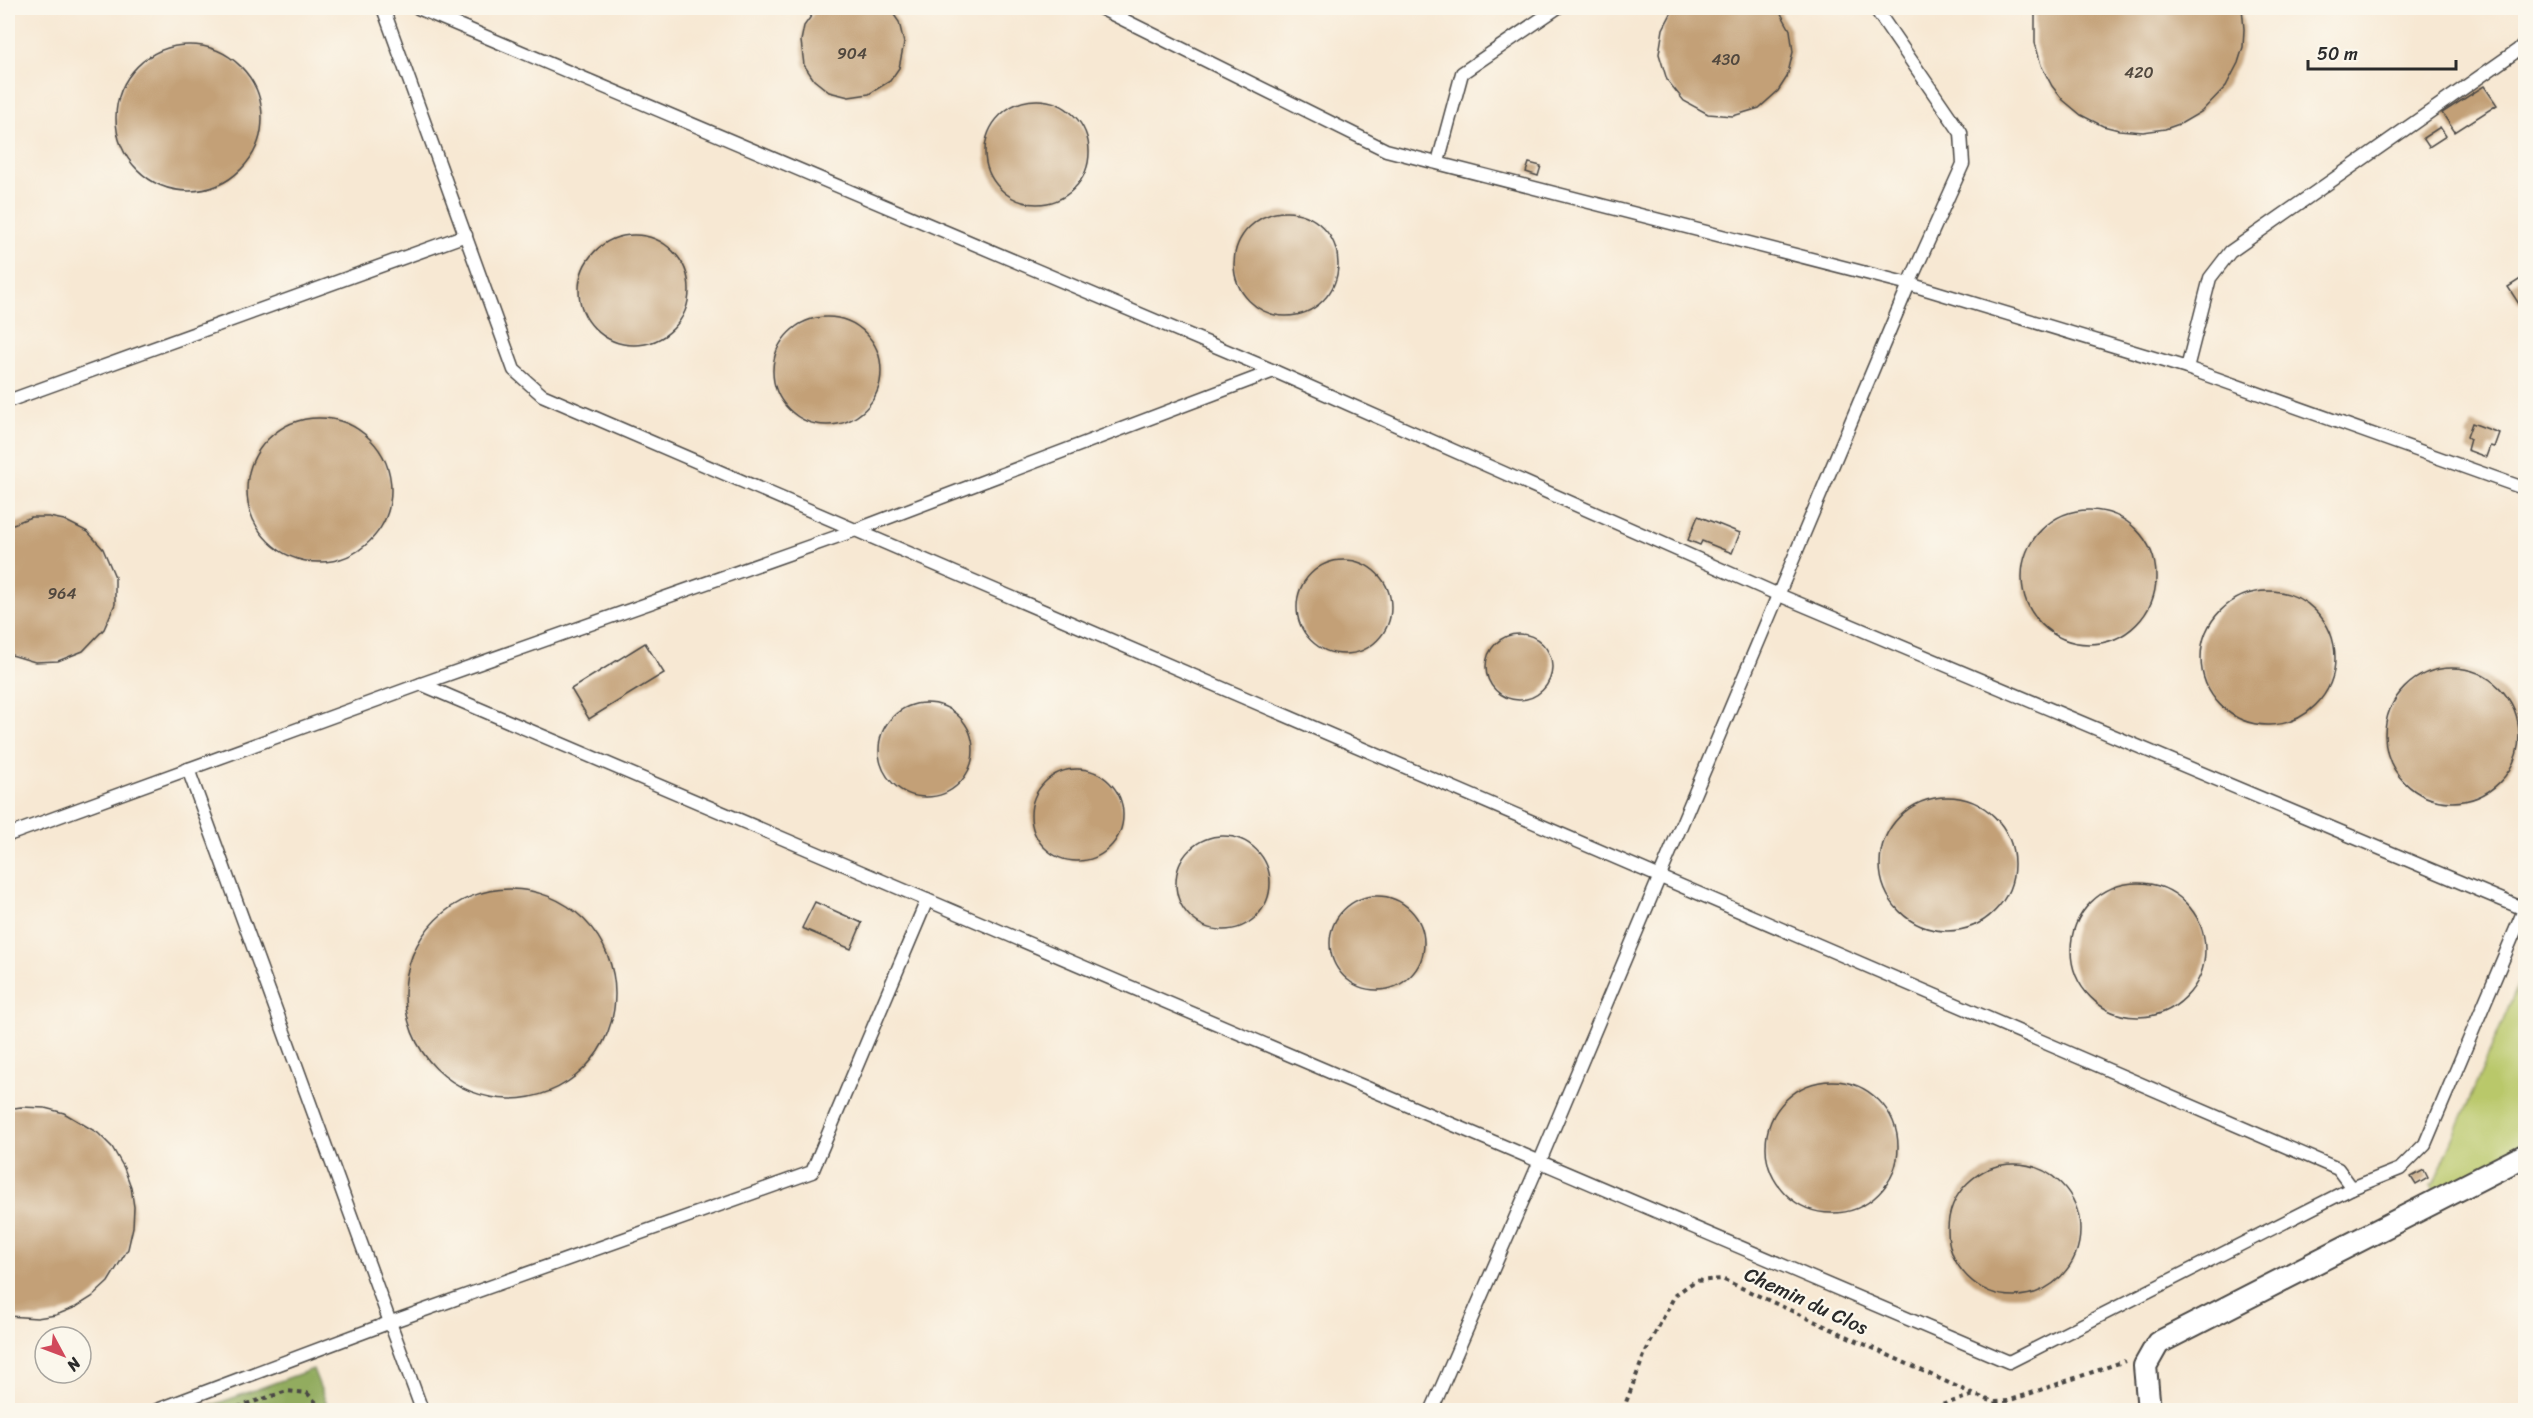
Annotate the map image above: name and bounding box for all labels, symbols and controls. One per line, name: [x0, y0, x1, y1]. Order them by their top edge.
scale bar: [2308, 33, 2456, 71]
text: 50 m: [2317, 38, 2358, 70]
house number: 904: [837, 39, 867, 68]
house number: 430: [1712, 45, 1740, 74]
house number: 420: [2124, 58, 2154, 87]
house number: 964: [48, 579, 76, 608]
street label: Chemin du Clos: [1738, 1257, 1874, 1345]
north arrow: [33, 1325, 93, 1385]
text: N: [59, 1350, 89, 1379]

